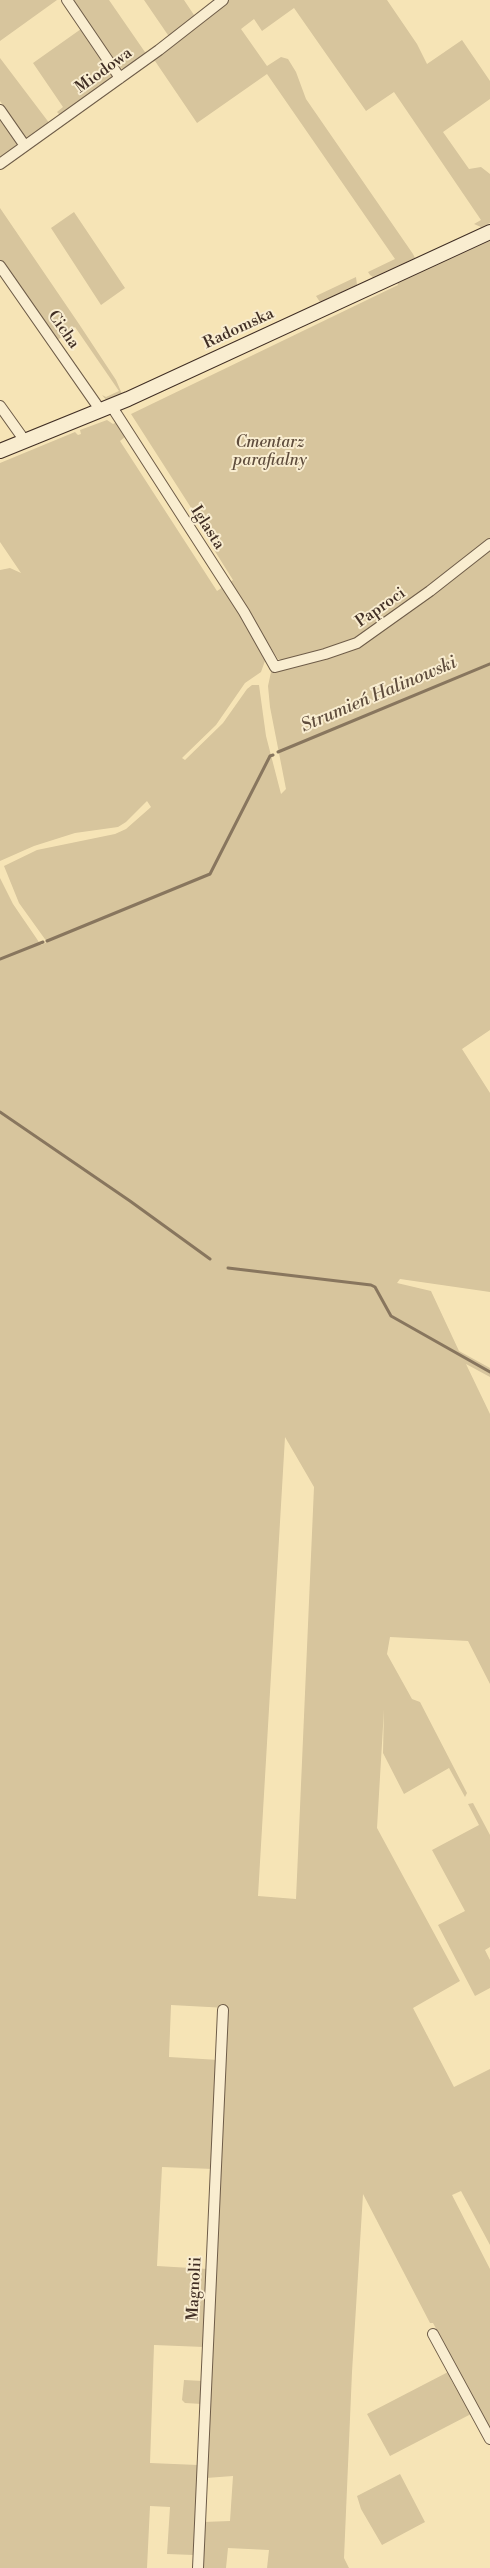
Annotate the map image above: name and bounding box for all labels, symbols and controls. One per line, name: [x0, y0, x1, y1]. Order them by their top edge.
street label: Miodowa: [72, 44, 136, 98]
street label: Radomska: [201, 304, 277, 354]
street label: Cicha: [43, 307, 83, 353]
park label: Cmentarz parafialny: [233, 433, 307, 471]
street label: Iglasta: [186, 503, 228, 553]
street label: Paproci: [352, 584, 410, 632]
water label: Strumień Halinowski: [298, 652, 460, 738]
street label: Magnolii: [184, 2256, 206, 2322]

